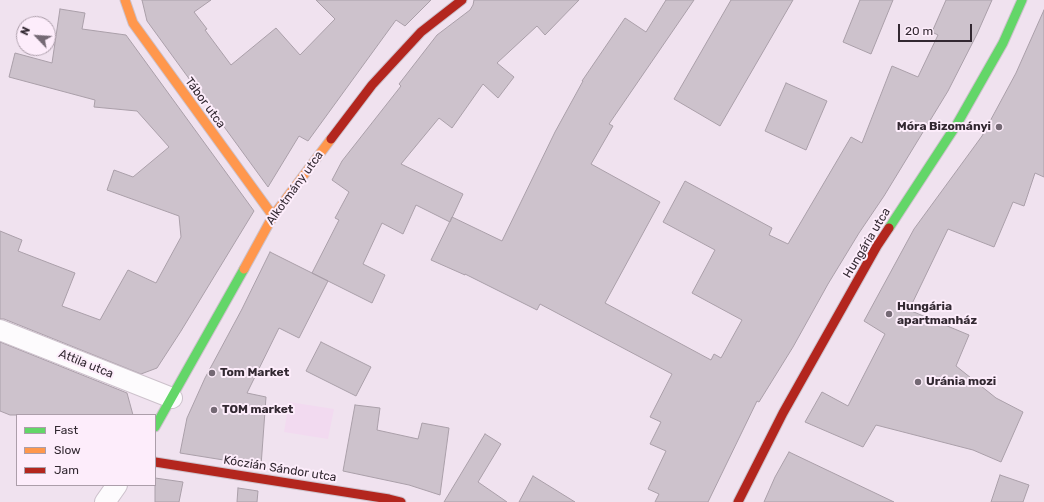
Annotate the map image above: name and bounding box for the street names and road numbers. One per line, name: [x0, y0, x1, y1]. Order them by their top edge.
street label: Tábor utca: [182, 75, 228, 131]
street label: Alkotmány utca: [263, 148, 327, 228]
street label: Hungária utca: [840, 205, 894, 281]
street label: Attila utca: [57, 347, 115, 381]
street label: Kóczián Sándor utca: [222, 453, 338, 485]

